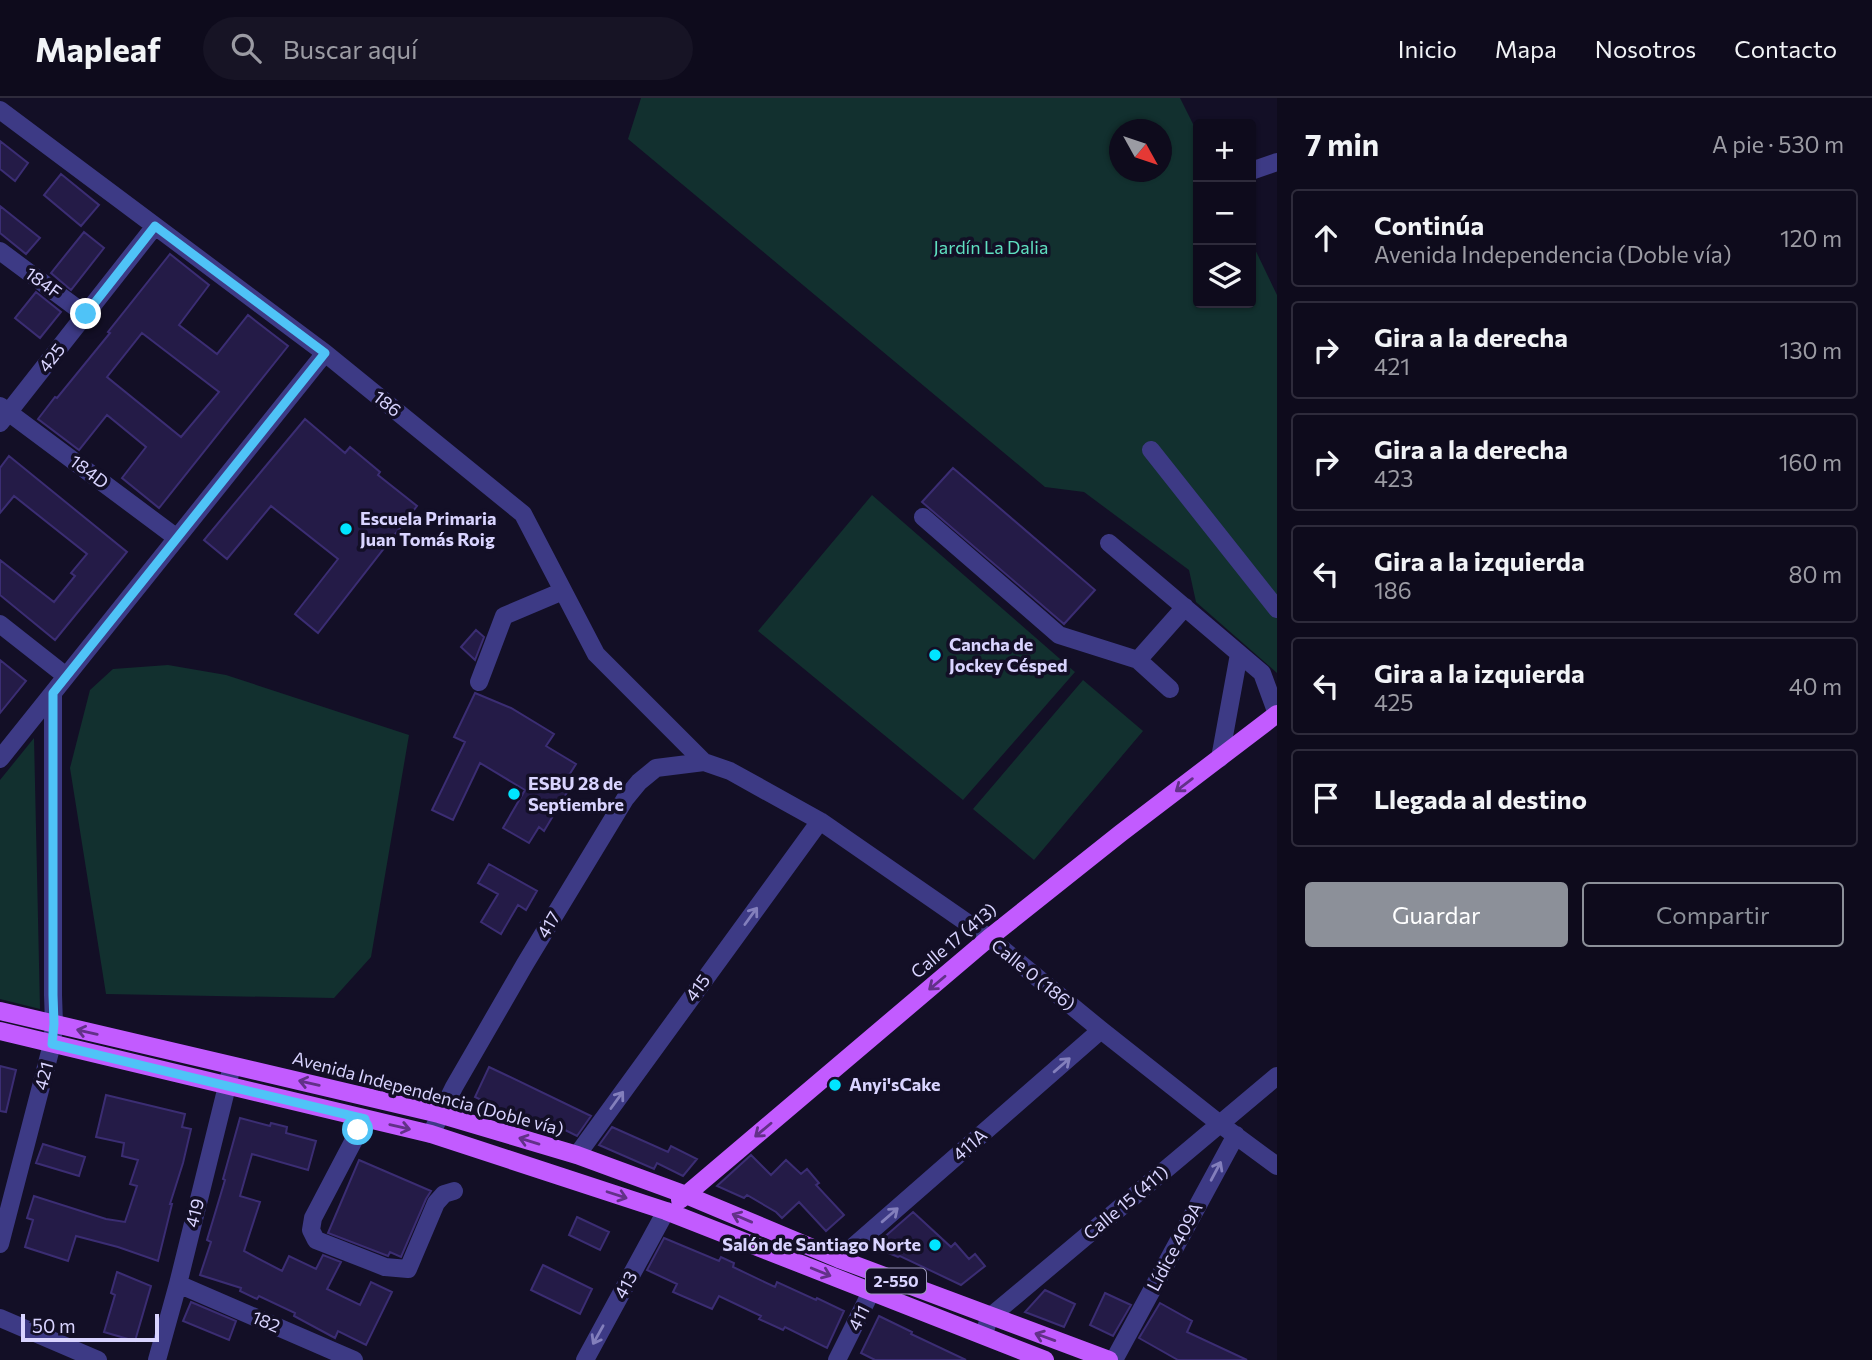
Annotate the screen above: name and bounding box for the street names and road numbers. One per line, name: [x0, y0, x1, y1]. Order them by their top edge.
street label: 184F: [21, 262, 66, 303]
street label: 425: [33, 338, 69, 376]
street label: 186: [369, 385, 406, 421]
street label: 184D: [66, 450, 113, 493]
street label: Calle 17 (413): [906, 898, 1001, 982]
street label: 417: [532, 907, 565, 942]
street label: Calle 0 (186): [987, 934, 1080, 1015]
street label: 415: [680, 970, 714, 1005]
street label: Avenida Independencia (Doble vía): [290, 1046, 566, 1140]
street label: 421: [29, 1059, 57, 1092]
street label: 411A: [948, 1123, 991, 1165]
street label: Calle 15 (411): [1078, 1160, 1172, 1244]
street label: 419: [180, 1196, 208, 1229]
street label: Lídice 409A: [1142, 1198, 1207, 1295]
street label: 413: [609, 1267, 642, 1302]
road number: 2-550: [866, 1268, 926, 1294]
street label: 411: [842, 1301, 874, 1334]
street label: 182: [249, 1305, 284, 1337]

